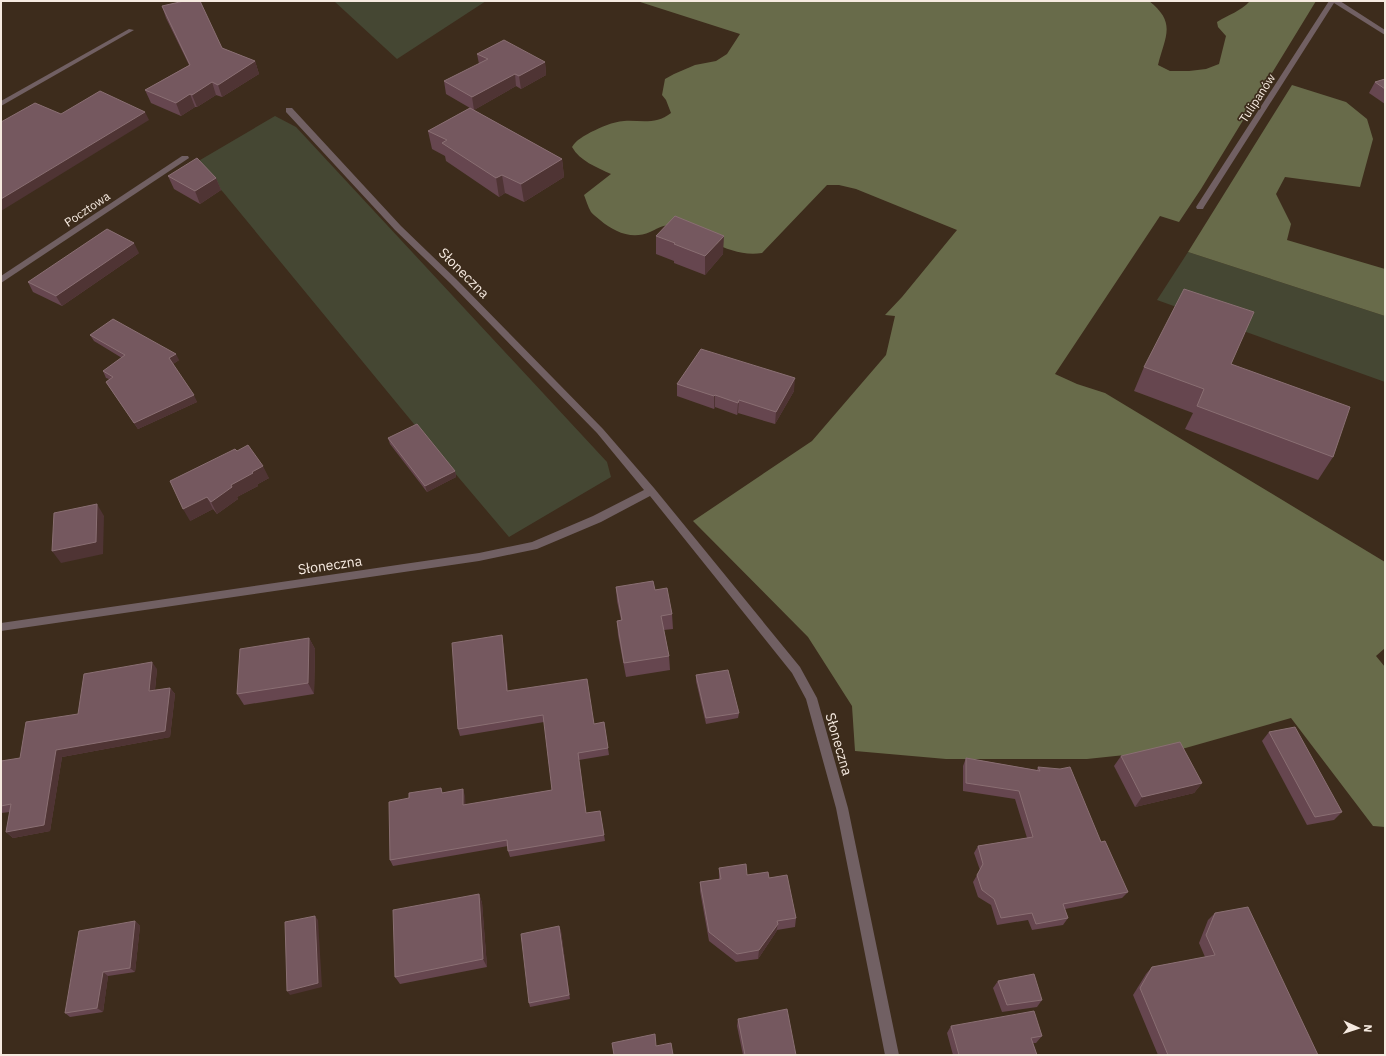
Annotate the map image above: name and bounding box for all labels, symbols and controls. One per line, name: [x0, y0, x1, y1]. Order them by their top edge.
street label: Tulipanów: [1236, 71, 1278, 125]
street label: Pocztowa: [61, 188, 113, 230]
street label: Słoneczna: [435, 244, 494, 303]
street label: Słoneczna: [297, 552, 364, 578]
street label: Słoneczna: [821, 711, 857, 778]
north arrow: [1338, 1008, 1378, 1048]
text: N: [1361, 1024, 1375, 1033]

